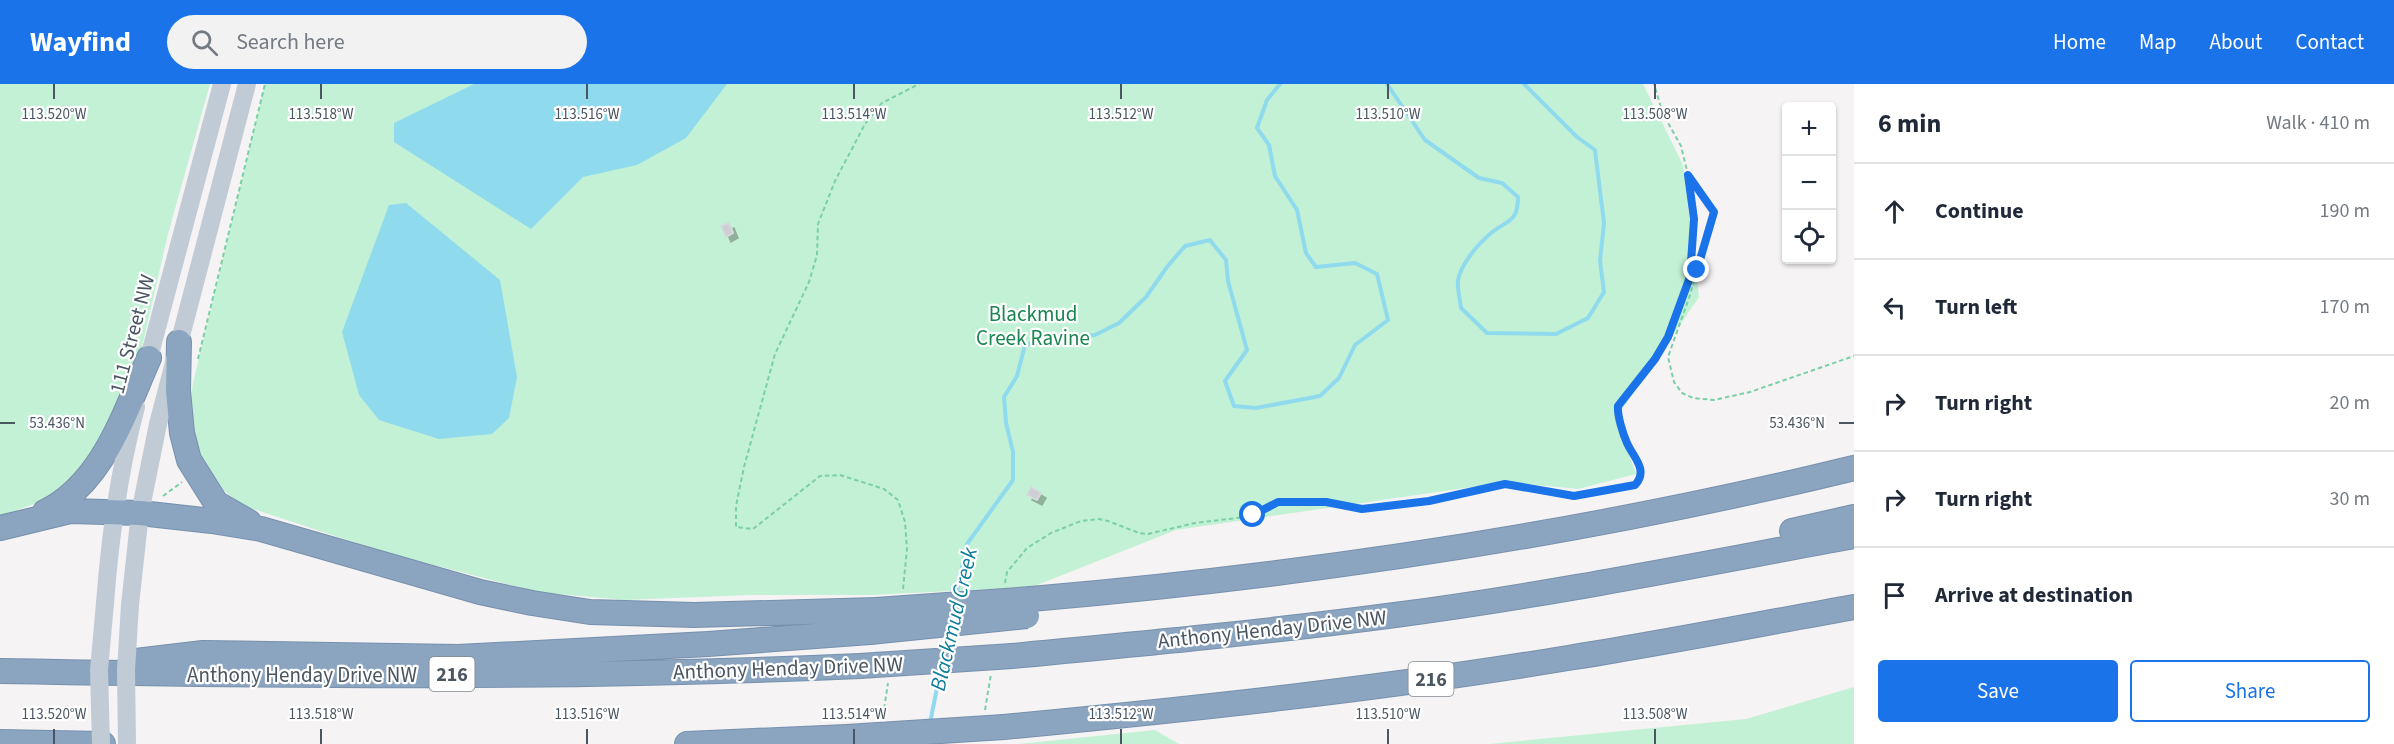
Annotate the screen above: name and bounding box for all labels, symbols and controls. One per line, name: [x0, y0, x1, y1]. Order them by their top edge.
search box: [167, 15, 587, 69]
text: Wayfind: [30, 22, 131, 62]
icon: search: [188, 26, 221, 59]
text: Search here: [236, 26, 345, 58]
text: Home: [2053, 27, 2106, 57]
text: Map: [2139, 27, 2177, 57]
text: About: [2210, 27, 2262, 57]
text: Contact: [2295, 27, 2364, 57]
map controls: [1782, 102, 1836, 264]
button: +: [1782, 102, 1836, 156]
text: 113.520°W: [21, 104, 87, 125]
text: 113.518°W: [288, 104, 354, 125]
text: 113.516°W: [554, 104, 620, 125]
text: 113.514°W: [821, 104, 887, 125]
text: 113.512°W: [1088, 104, 1154, 125]
text: 113.510°W: [1355, 104, 1421, 125]
text: 113.508°W: [1622, 104, 1688, 125]
text: 6 min: [1878, 105, 1941, 142]
text: Walk · 410 m: [2266, 109, 2370, 137]
button: −: [1782, 156, 1836, 210]
icon: ahead: [1878, 195, 1911, 228]
text: Continue: [1935, 195, 2024, 227]
text: 190 m: [2320, 197, 2370, 225]
button: locate: [1782, 210, 1836, 264]
route end: [1683, 256, 1709, 282]
street label: 111 Street NW: [102, 271, 162, 397]
icon: left: [1878, 291, 1911, 324]
text: Turn left: [1935, 291, 2017, 323]
text: 170 m: [2320, 293, 2370, 321]
park label: Blackmud Creek Ravine: [976, 299, 1090, 353]
icon: right: [1878, 387, 1911, 420]
text: Turn right: [1935, 387, 2032, 419]
text: 20 m: [2330, 389, 2370, 417]
text: 53.436°N: [29, 413, 85, 434]
text: 53.436°N: [1769, 413, 1825, 434]
icon: right: [1878, 483, 1911, 516]
text: Turn right: [1935, 483, 2032, 515]
text: 30 m: [2330, 485, 2370, 513]
route start: [1239, 501, 1265, 527]
water label: Blackmud Creek: [922, 544, 986, 694]
icon: arrive: [1878, 579, 1911, 612]
text: Arrive at destination: [1935, 579, 2133, 611]
street label: Anthony Henday Drive NW: [1156, 602, 1388, 656]
street label: Anthony Henday Drive NW: [673, 649, 904, 687]
road number: 216: [430, 657, 474, 691]
street label: Anthony Henday Drive NW: [187, 660, 417, 690]
button: Save: [1878, 660, 2118, 722]
button: Share: [2130, 660, 2370, 722]
road number: 216: [1408, 662, 1454, 696]
text: 113.520°W: [21, 704, 87, 725]
text: 113.518°W: [288, 704, 354, 725]
text: 113.516°W: [554, 704, 620, 725]
text: 113.514°W: [821, 704, 887, 725]
text: 113.512°W: [1088, 704, 1154, 725]
text: 113.510°W: [1355, 704, 1421, 725]
text: 113.508°W: [1622, 704, 1688, 725]

